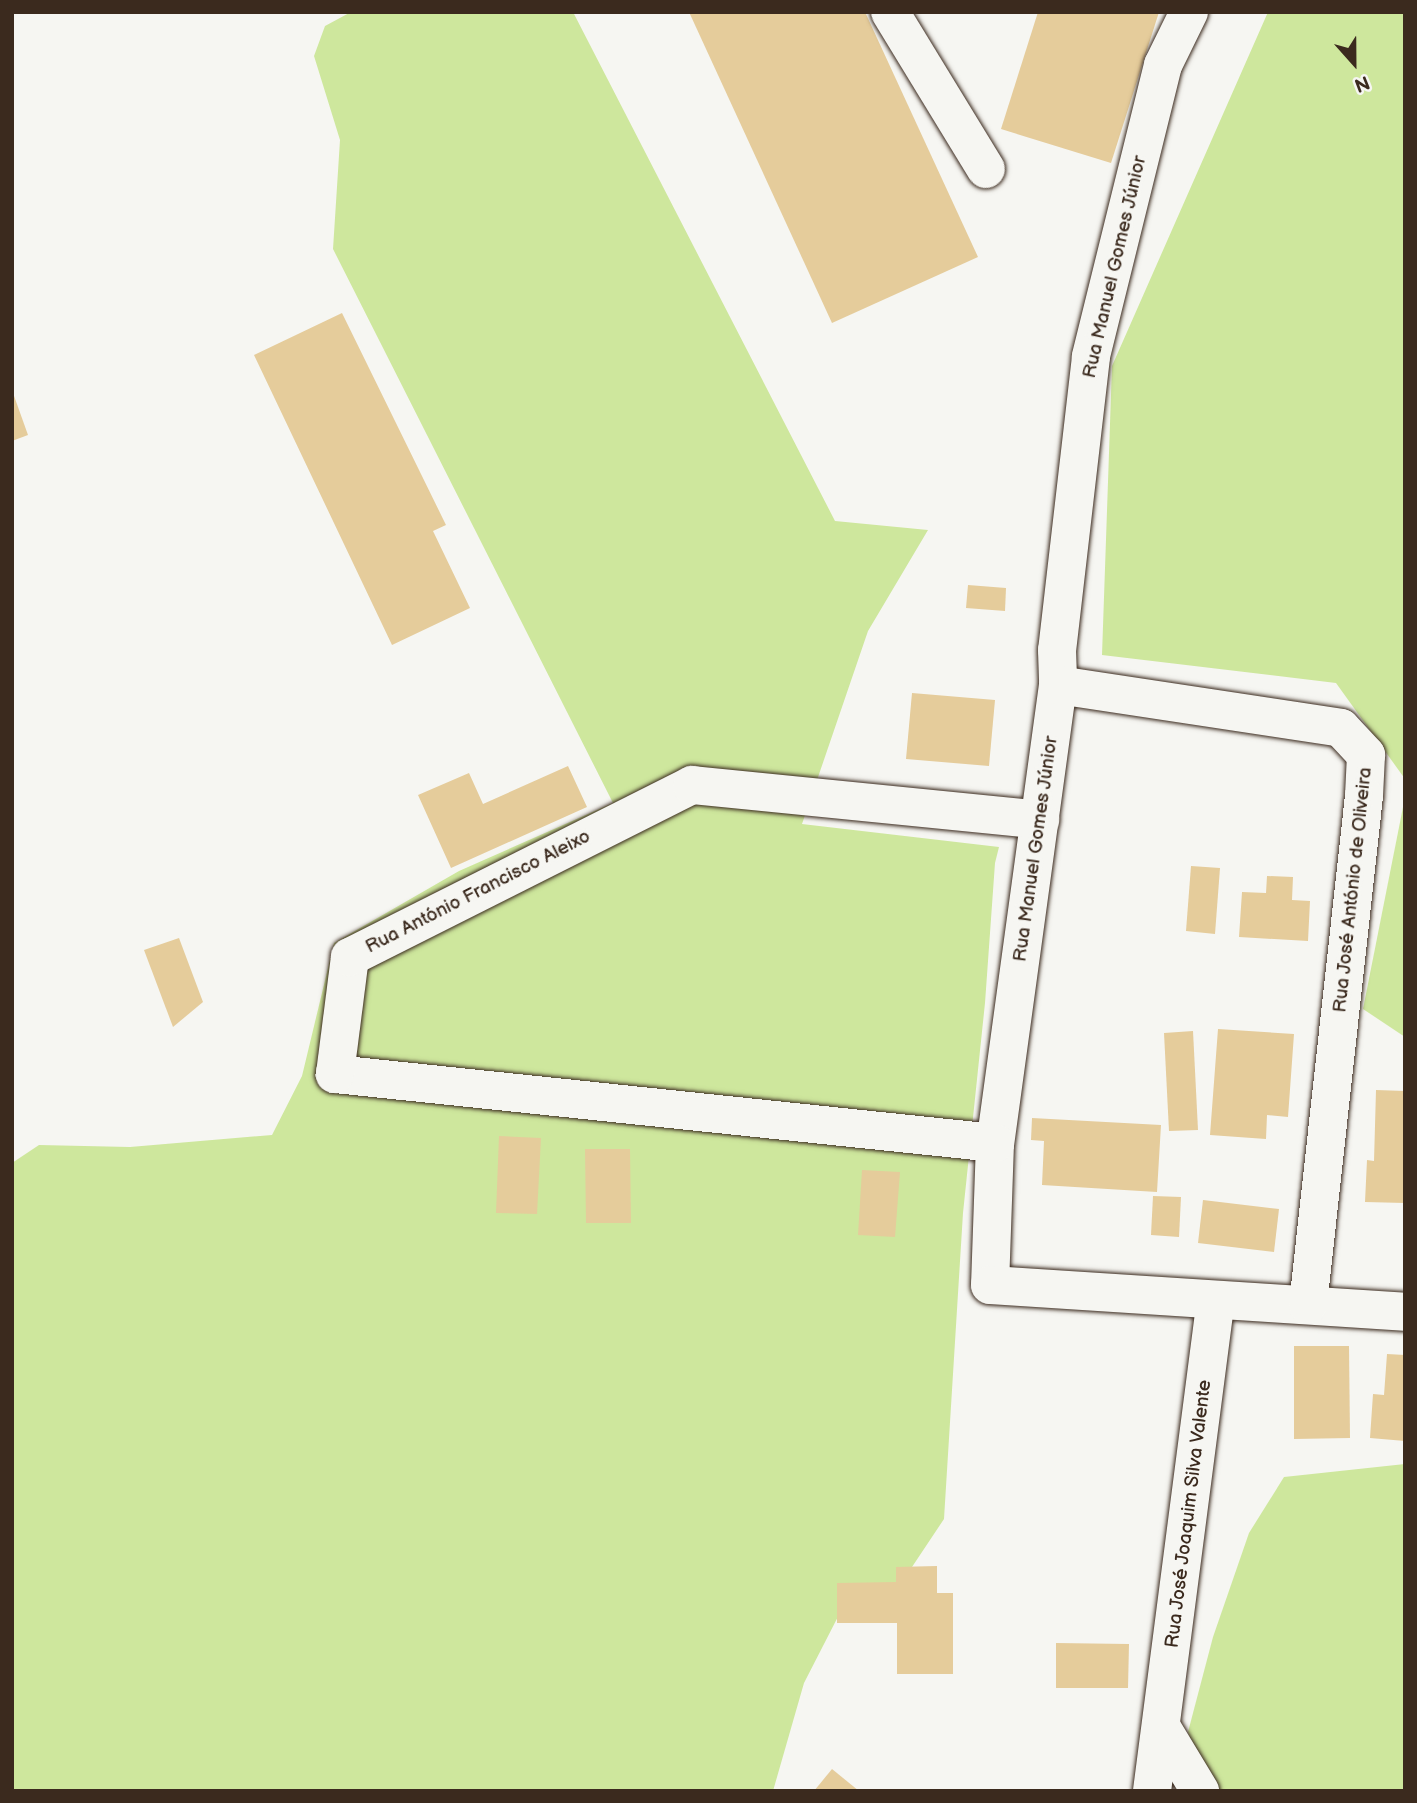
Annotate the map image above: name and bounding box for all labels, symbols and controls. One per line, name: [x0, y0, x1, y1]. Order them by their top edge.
north arrow: [1319, 28, 1389, 98]
text: N: [1351, 70, 1372, 96]
street label: Rua Manuel Gomes Júnior: [1078, 153, 1152, 381]
street label: Rua Manuel Gomes Júnior: [1009, 734, 1063, 964]
street label: Rua José António de Oliveira: [1329, 766, 1377, 1014]
street label: Rua António Francisco Aleixo: [362, 825, 594, 959]
street label: Rua José Joaquim Silva Valente: [1161, 1377, 1217, 1651]

